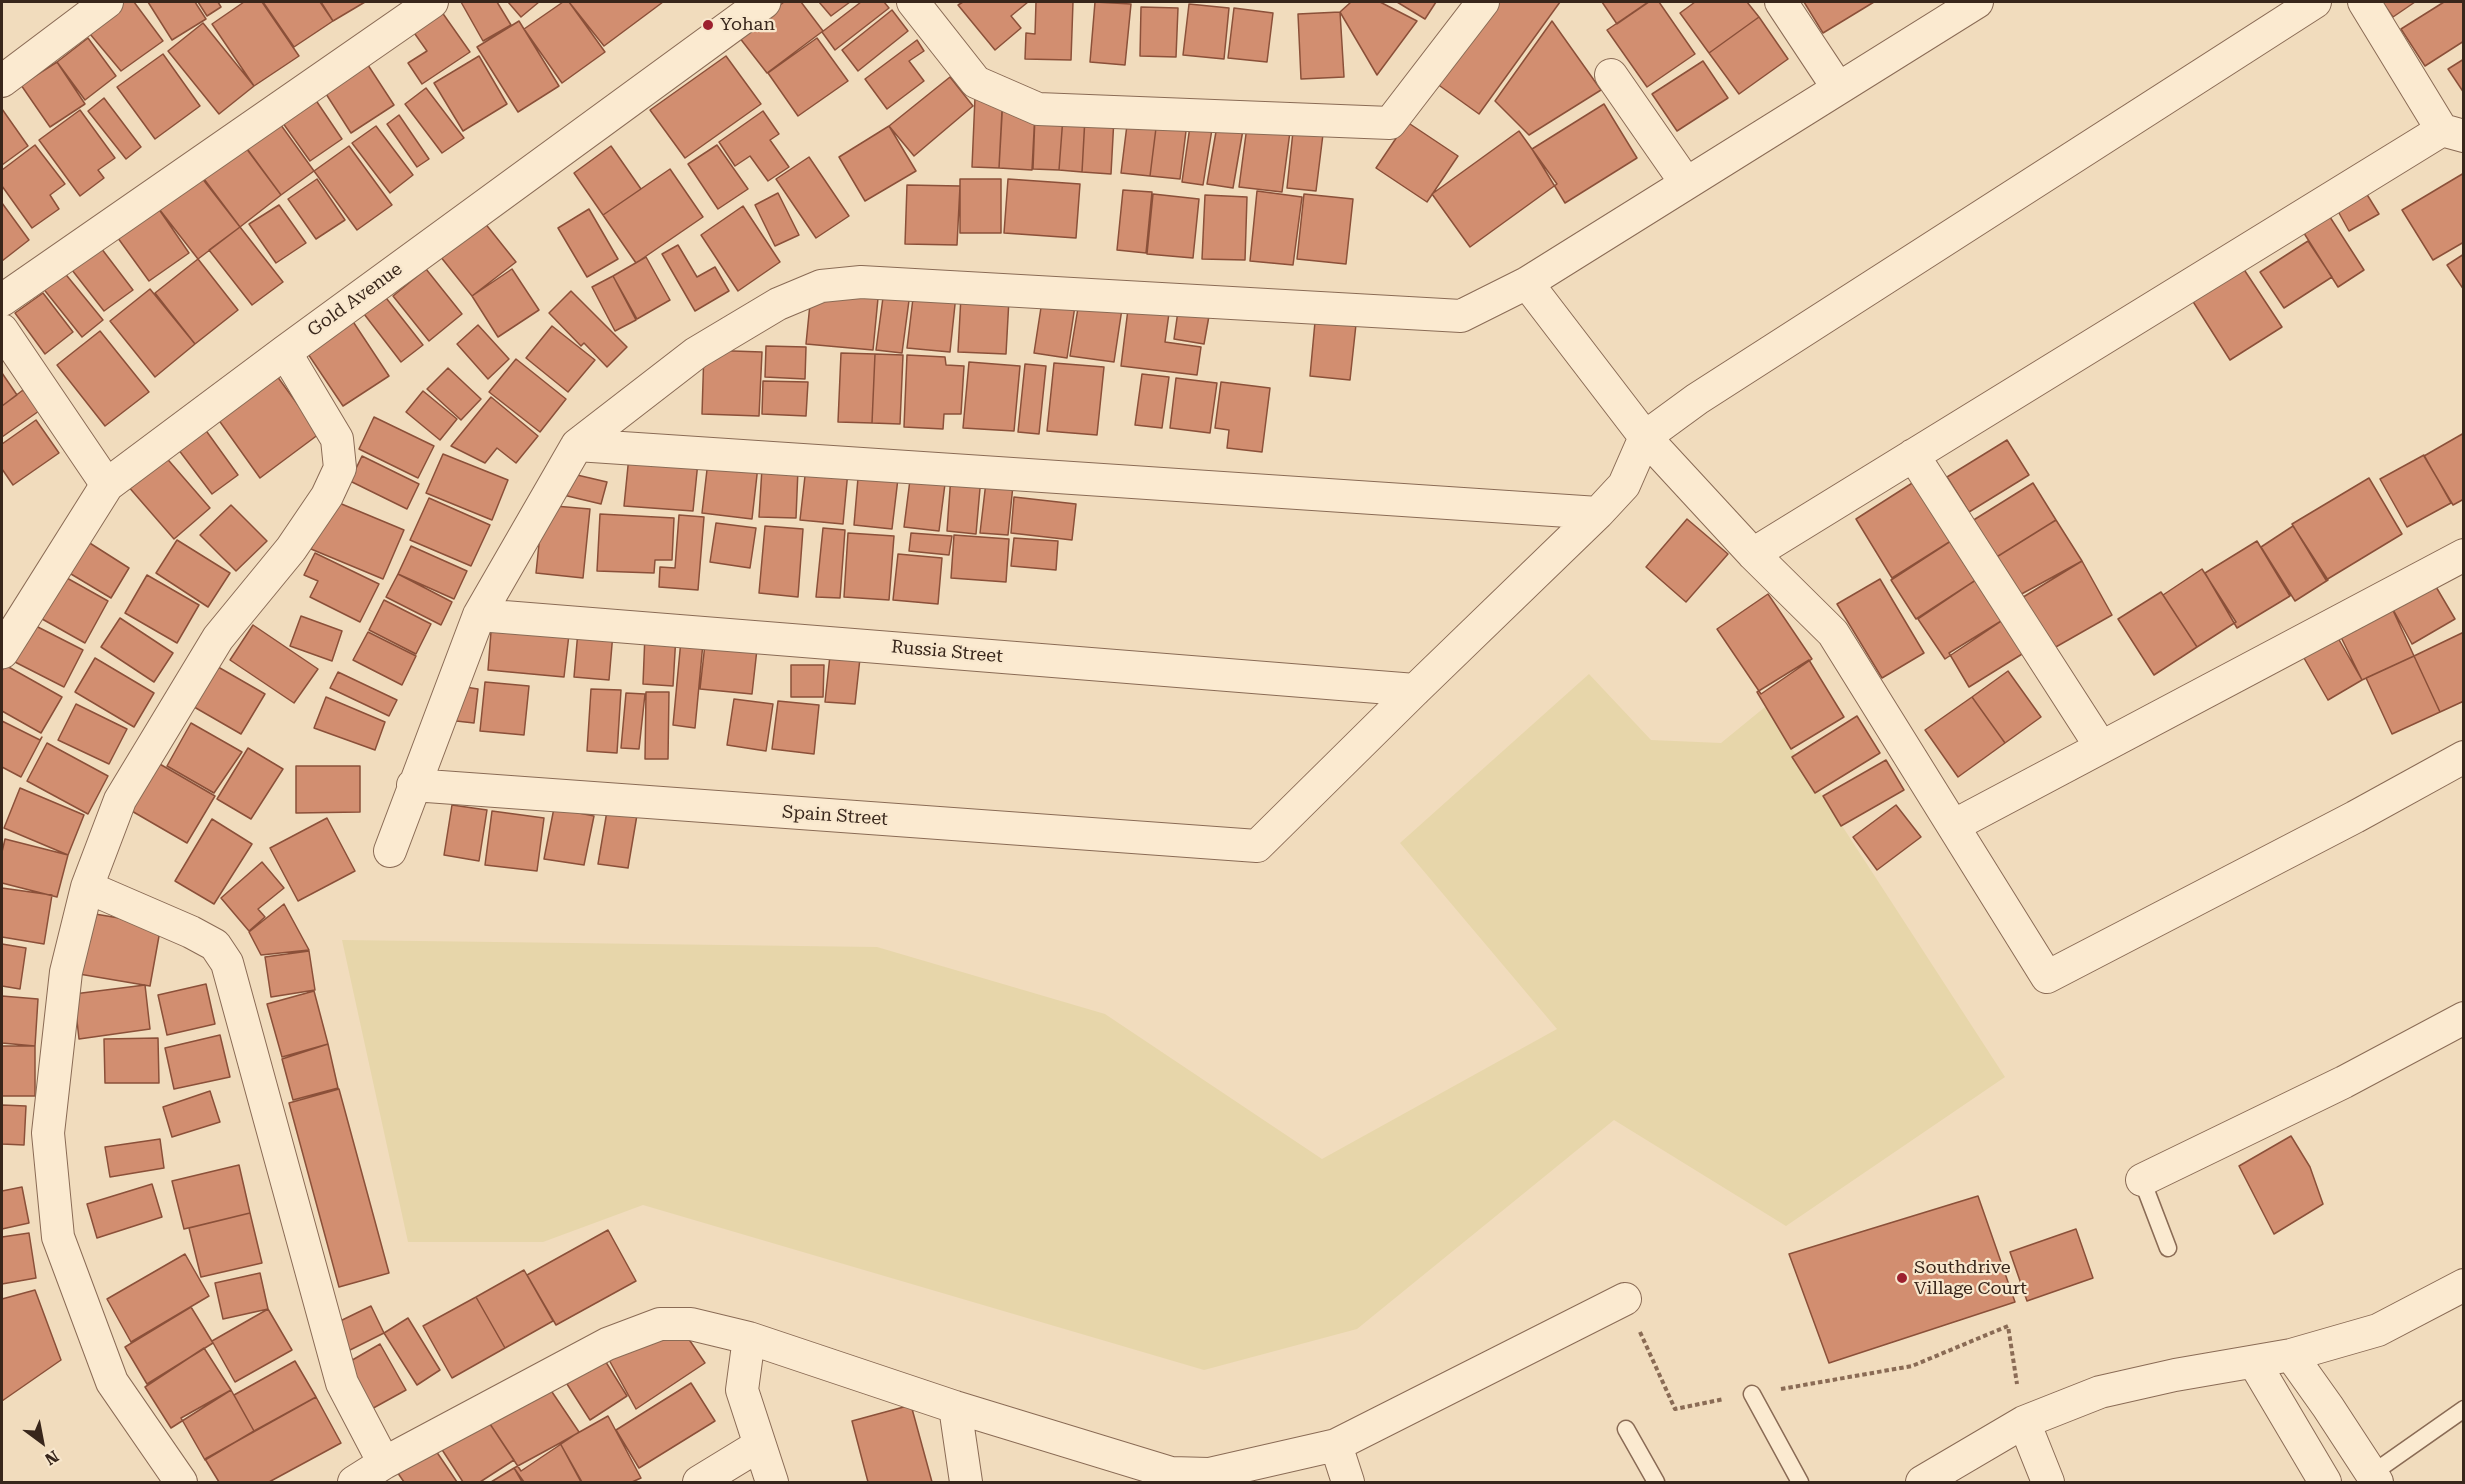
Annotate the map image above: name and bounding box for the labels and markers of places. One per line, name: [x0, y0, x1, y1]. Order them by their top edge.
place label: Yohan: [720, 14, 775, 36]
marker: Yohan: [701, 18, 715, 32]
place label: Southdrive Village Court: [1914, 1257, 2027, 1300]
marker: Southdrive Village Court: [1895, 1271, 1909, 1285]

